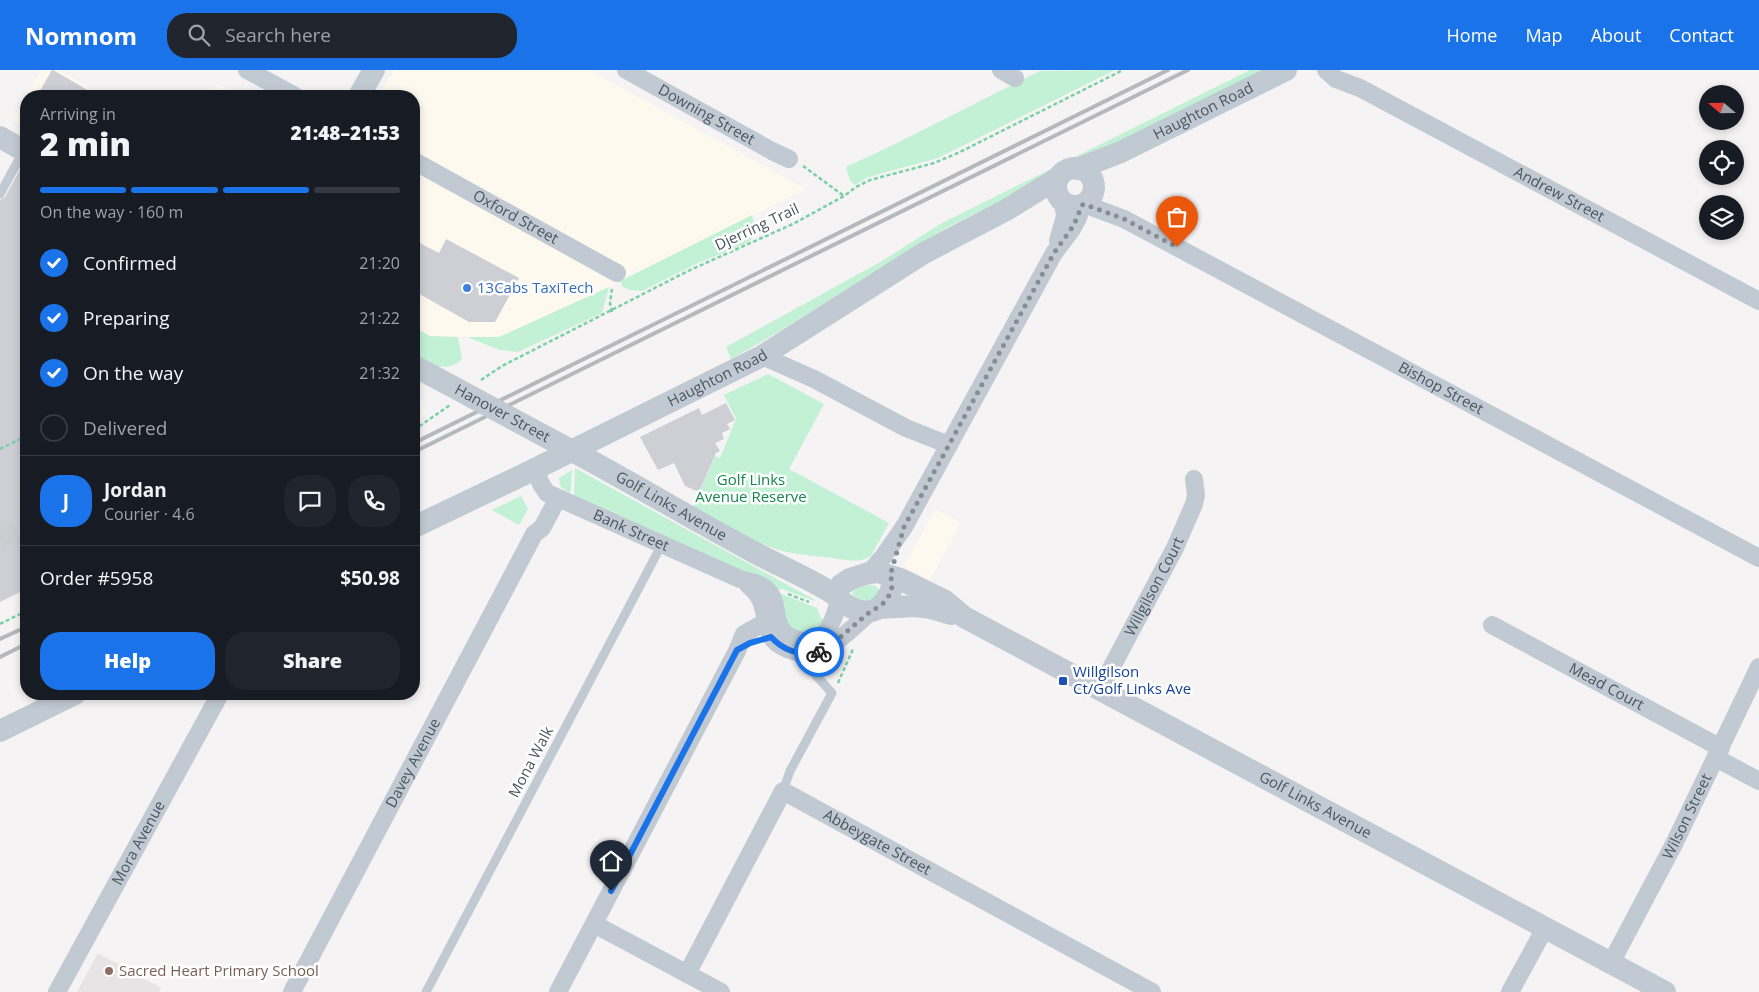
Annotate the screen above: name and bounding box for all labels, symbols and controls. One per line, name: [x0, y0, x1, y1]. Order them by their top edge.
search box: [167, 13, 517, 58]
text: Nomnom: [25, 19, 137, 52]
icon: search: [185, 21, 213, 49]
text: Search here: [225, 22, 331, 48]
text: Home: [1447, 23, 1497, 47]
text: Map: [1525, 23, 1563, 47]
text: About: [1591, 23, 1641, 47]
text: Contact: [1669, 23, 1734, 47]
street label: Haughton Road: [1149, 77, 1256, 144]
street label: Downing Street: [655, 79, 759, 149]
north arrow: [1699, 85, 1744, 130]
map controls: [1699, 85, 1744, 240]
text: Arriving in: [40, 103, 116, 125]
text: 21:48–21:53: [290, 120, 400, 146]
text: 2 min: [40, 122, 131, 165]
button: locate: [1699, 140, 1744, 185]
street label: Andrew Street: [1511, 161, 1609, 226]
street label: Oxford Street: [470, 185, 562, 248]
button: layers: [1699, 195, 1744, 240]
pin: [1156, 196, 1198, 247]
street label: Djerring Trail: [711, 198, 802, 254]
text: On the way · 160 m: [40, 201, 183, 223]
icon: bag: [1163, 203, 1191, 231]
icon: check: [40, 249, 68, 277]
text: Confirmed: [83, 250, 177, 276]
text: 21:20: [359, 252, 400, 274]
place label: 13Cabs TaxiTech: [477, 277, 593, 297]
marker: 13Cabs TaxiTech: [461, 282, 473, 294]
icon: check: [40, 304, 68, 332]
text: Preparing: [83, 305, 170, 331]
text: 21:22: [359, 307, 400, 329]
street label: Haughton Road: [664, 344, 771, 411]
street label: Bishop Street: [1395, 356, 1488, 418]
icon: check: [40, 359, 68, 387]
text: On the way: [83, 360, 183, 386]
text: 21:32: [359, 362, 400, 384]
street label: Hanover Street: [452, 379, 554, 446]
text: Delivered: [83, 415, 167, 441]
street label: Golf Links Avenue: [612, 466, 731, 545]
park label: Golf Links Avenue Reserve: [695, 469, 807, 506]
button: chat: [284, 475, 336, 527]
button: phone: [348, 475, 400, 527]
text: Jordan: [104, 477, 167, 503]
text: J: [63, 488, 69, 514]
text: Courier · 4.6: [104, 503, 195, 525]
street label: Bank Street: [590, 504, 673, 555]
street label: Willgilson Court: [1119, 534, 1188, 639]
text: Order #5958: [40, 565, 153, 591]
text: $50.98: [340, 565, 400, 591]
courier: [794, 627, 844, 677]
button: Help: [40, 632, 215, 690]
button: Share: [225, 632, 400, 690]
icon: bike: [805, 638, 833, 666]
street label: Mead Court: [1566, 657, 1648, 714]
place label: Willgilson Ct/Golf Links Ave: [1073, 661, 1191, 698]
marker: Willgilson Ct/Golf Links Ave: [1057, 675, 1069, 687]
street label: Davey Avenue: [380, 714, 444, 811]
street label: Mona Walk: [503, 722, 557, 801]
street label: Golf Links Avenue: [1256, 766, 1376, 842]
street label: Wilson Street: [1657, 770, 1715, 862]
street label: Mora Avenue: [107, 797, 169, 888]
street label: Abbeygate Street: [820, 804, 935, 879]
pin: [590, 840, 632, 891]
icon: home: [597, 847, 625, 875]
place label: Sacred Heart Primary School: [119, 960, 319, 980]
marker: Sacred Heart Primary School: [103, 965, 115, 977]

